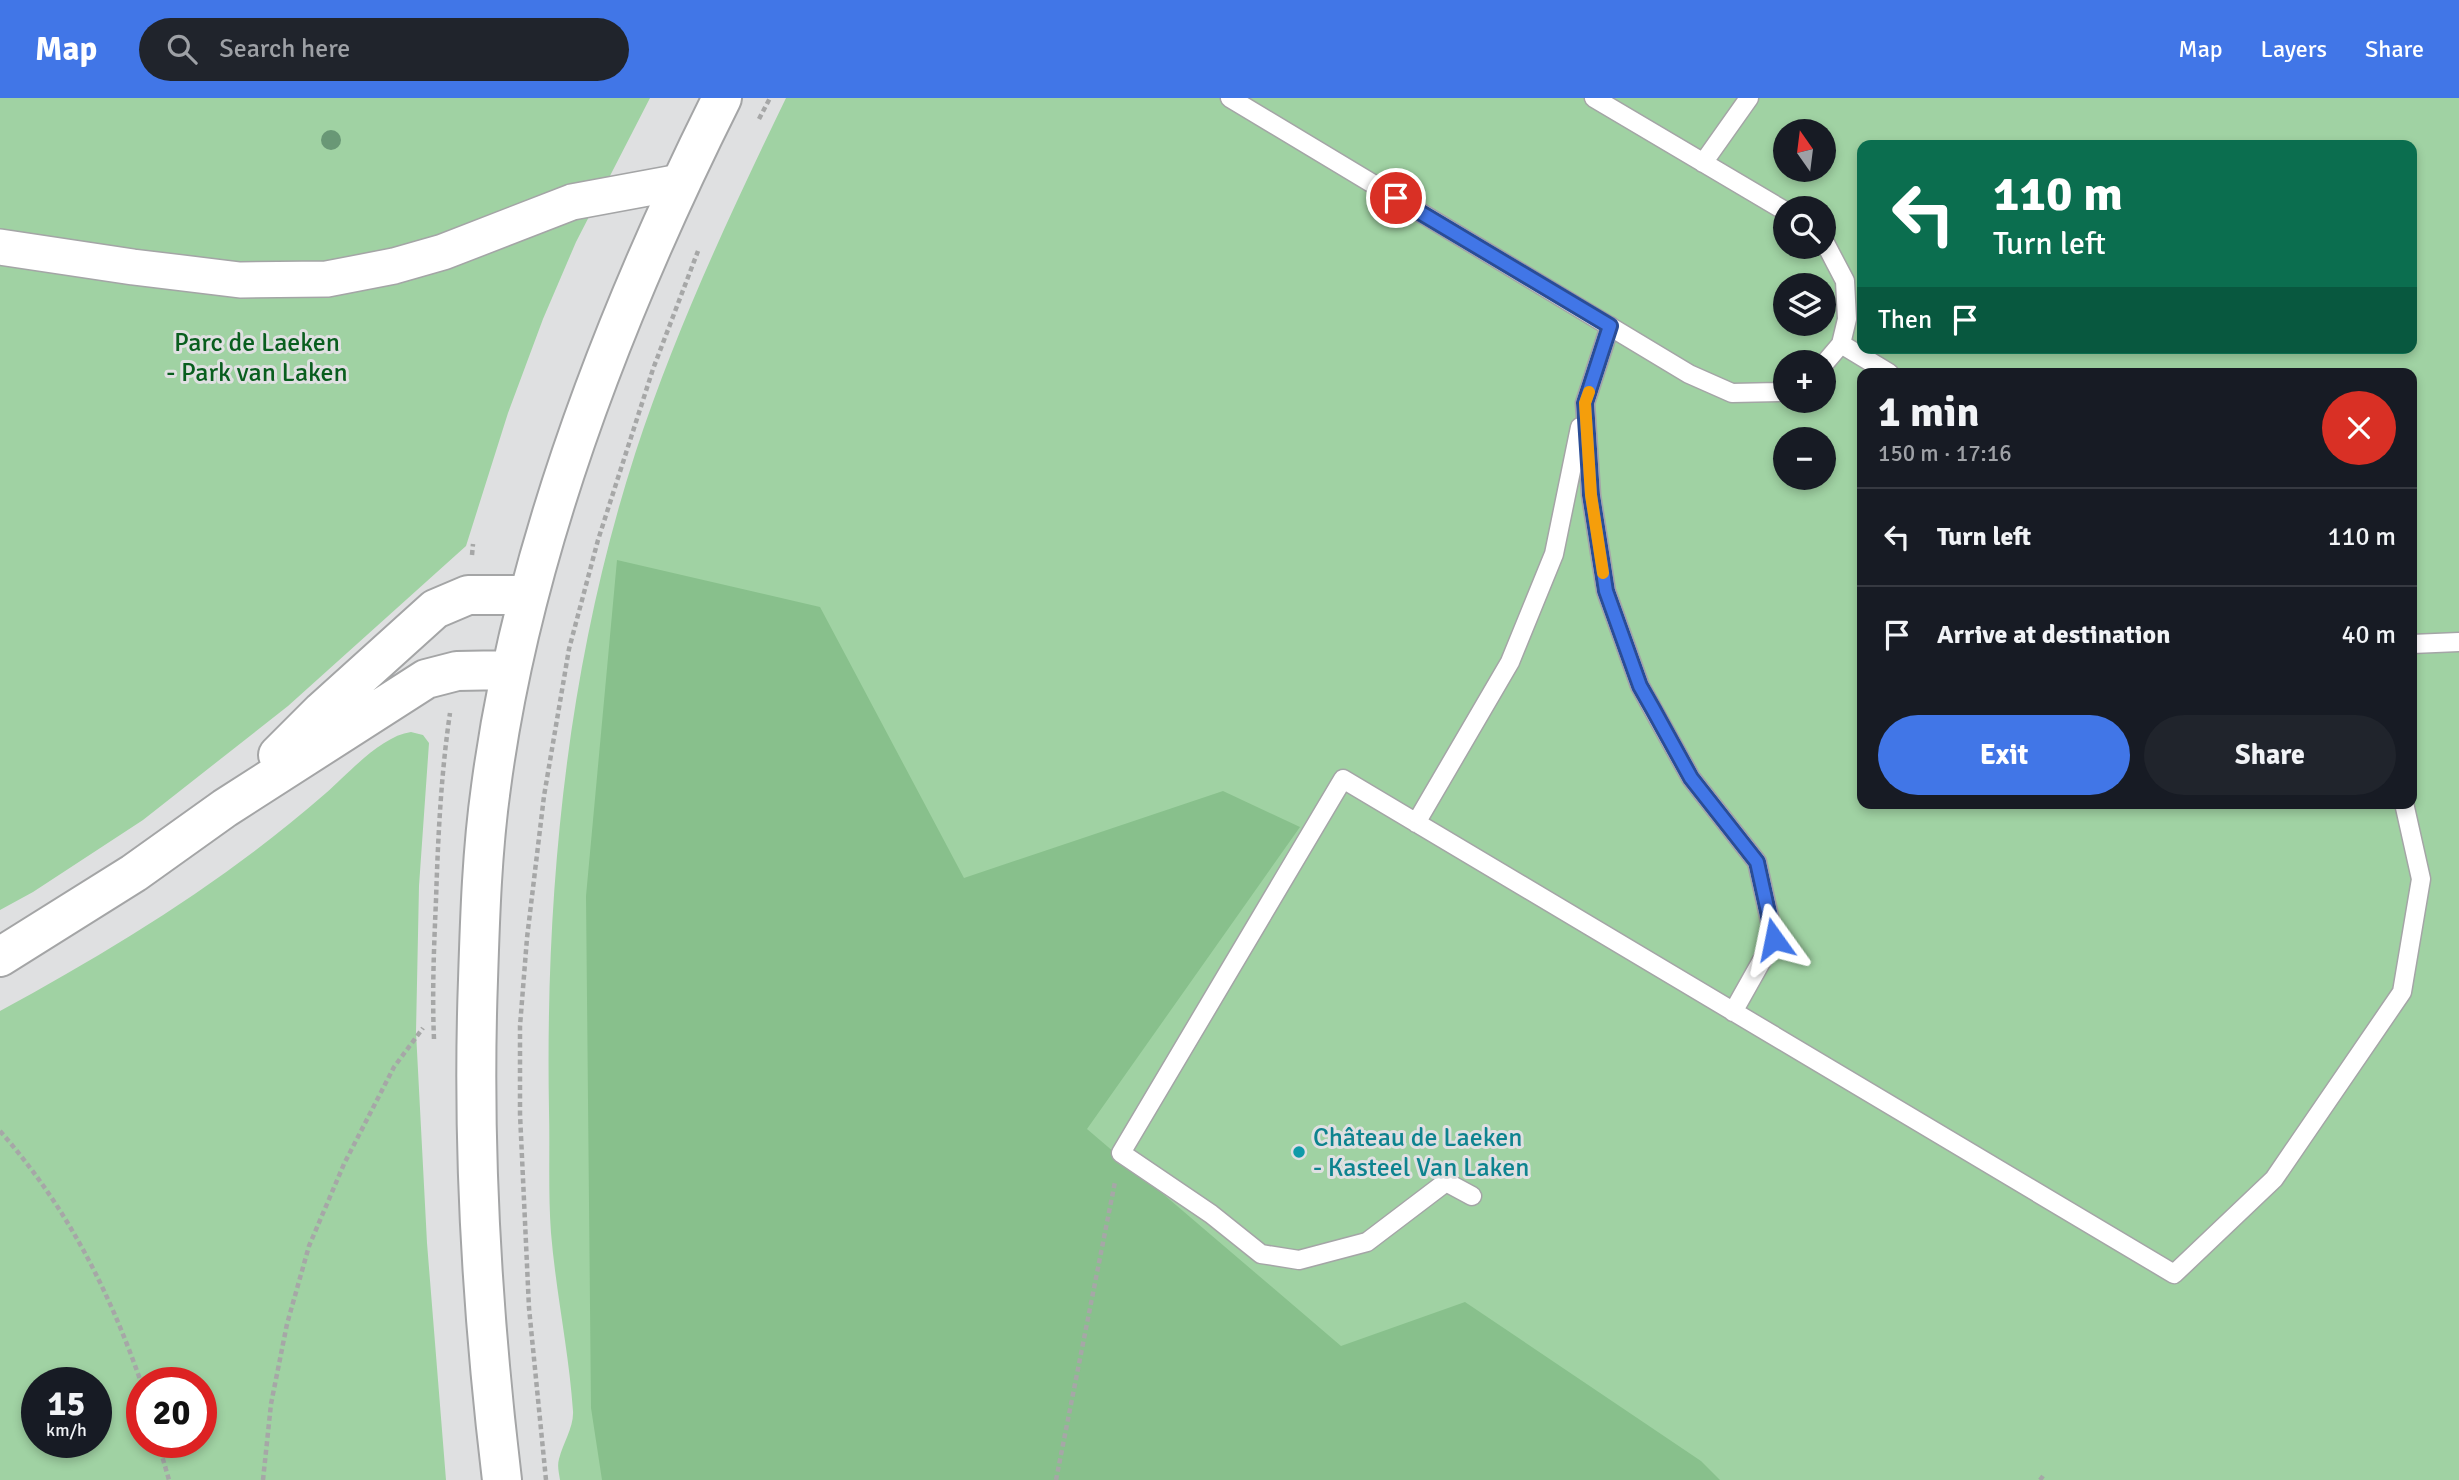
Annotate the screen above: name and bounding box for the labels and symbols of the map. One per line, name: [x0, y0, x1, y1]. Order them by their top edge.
north arrow: [1773, 119, 1836, 182]
pin: [1366, 168, 1426, 228]
park label: Parc de Laeken - Park van Laken: [166, 327, 348, 389]
position arrow: [1737, 902, 1811, 976]
place label: Château de Laeken - Kasteel Van Laken: [1313, 1122, 1529, 1184]
marker: Château de Laeken - Kasteel Van Laken: [1291, 1144, 1307, 1160]
speed limit sign: 20: [126, 1367, 217, 1458]

